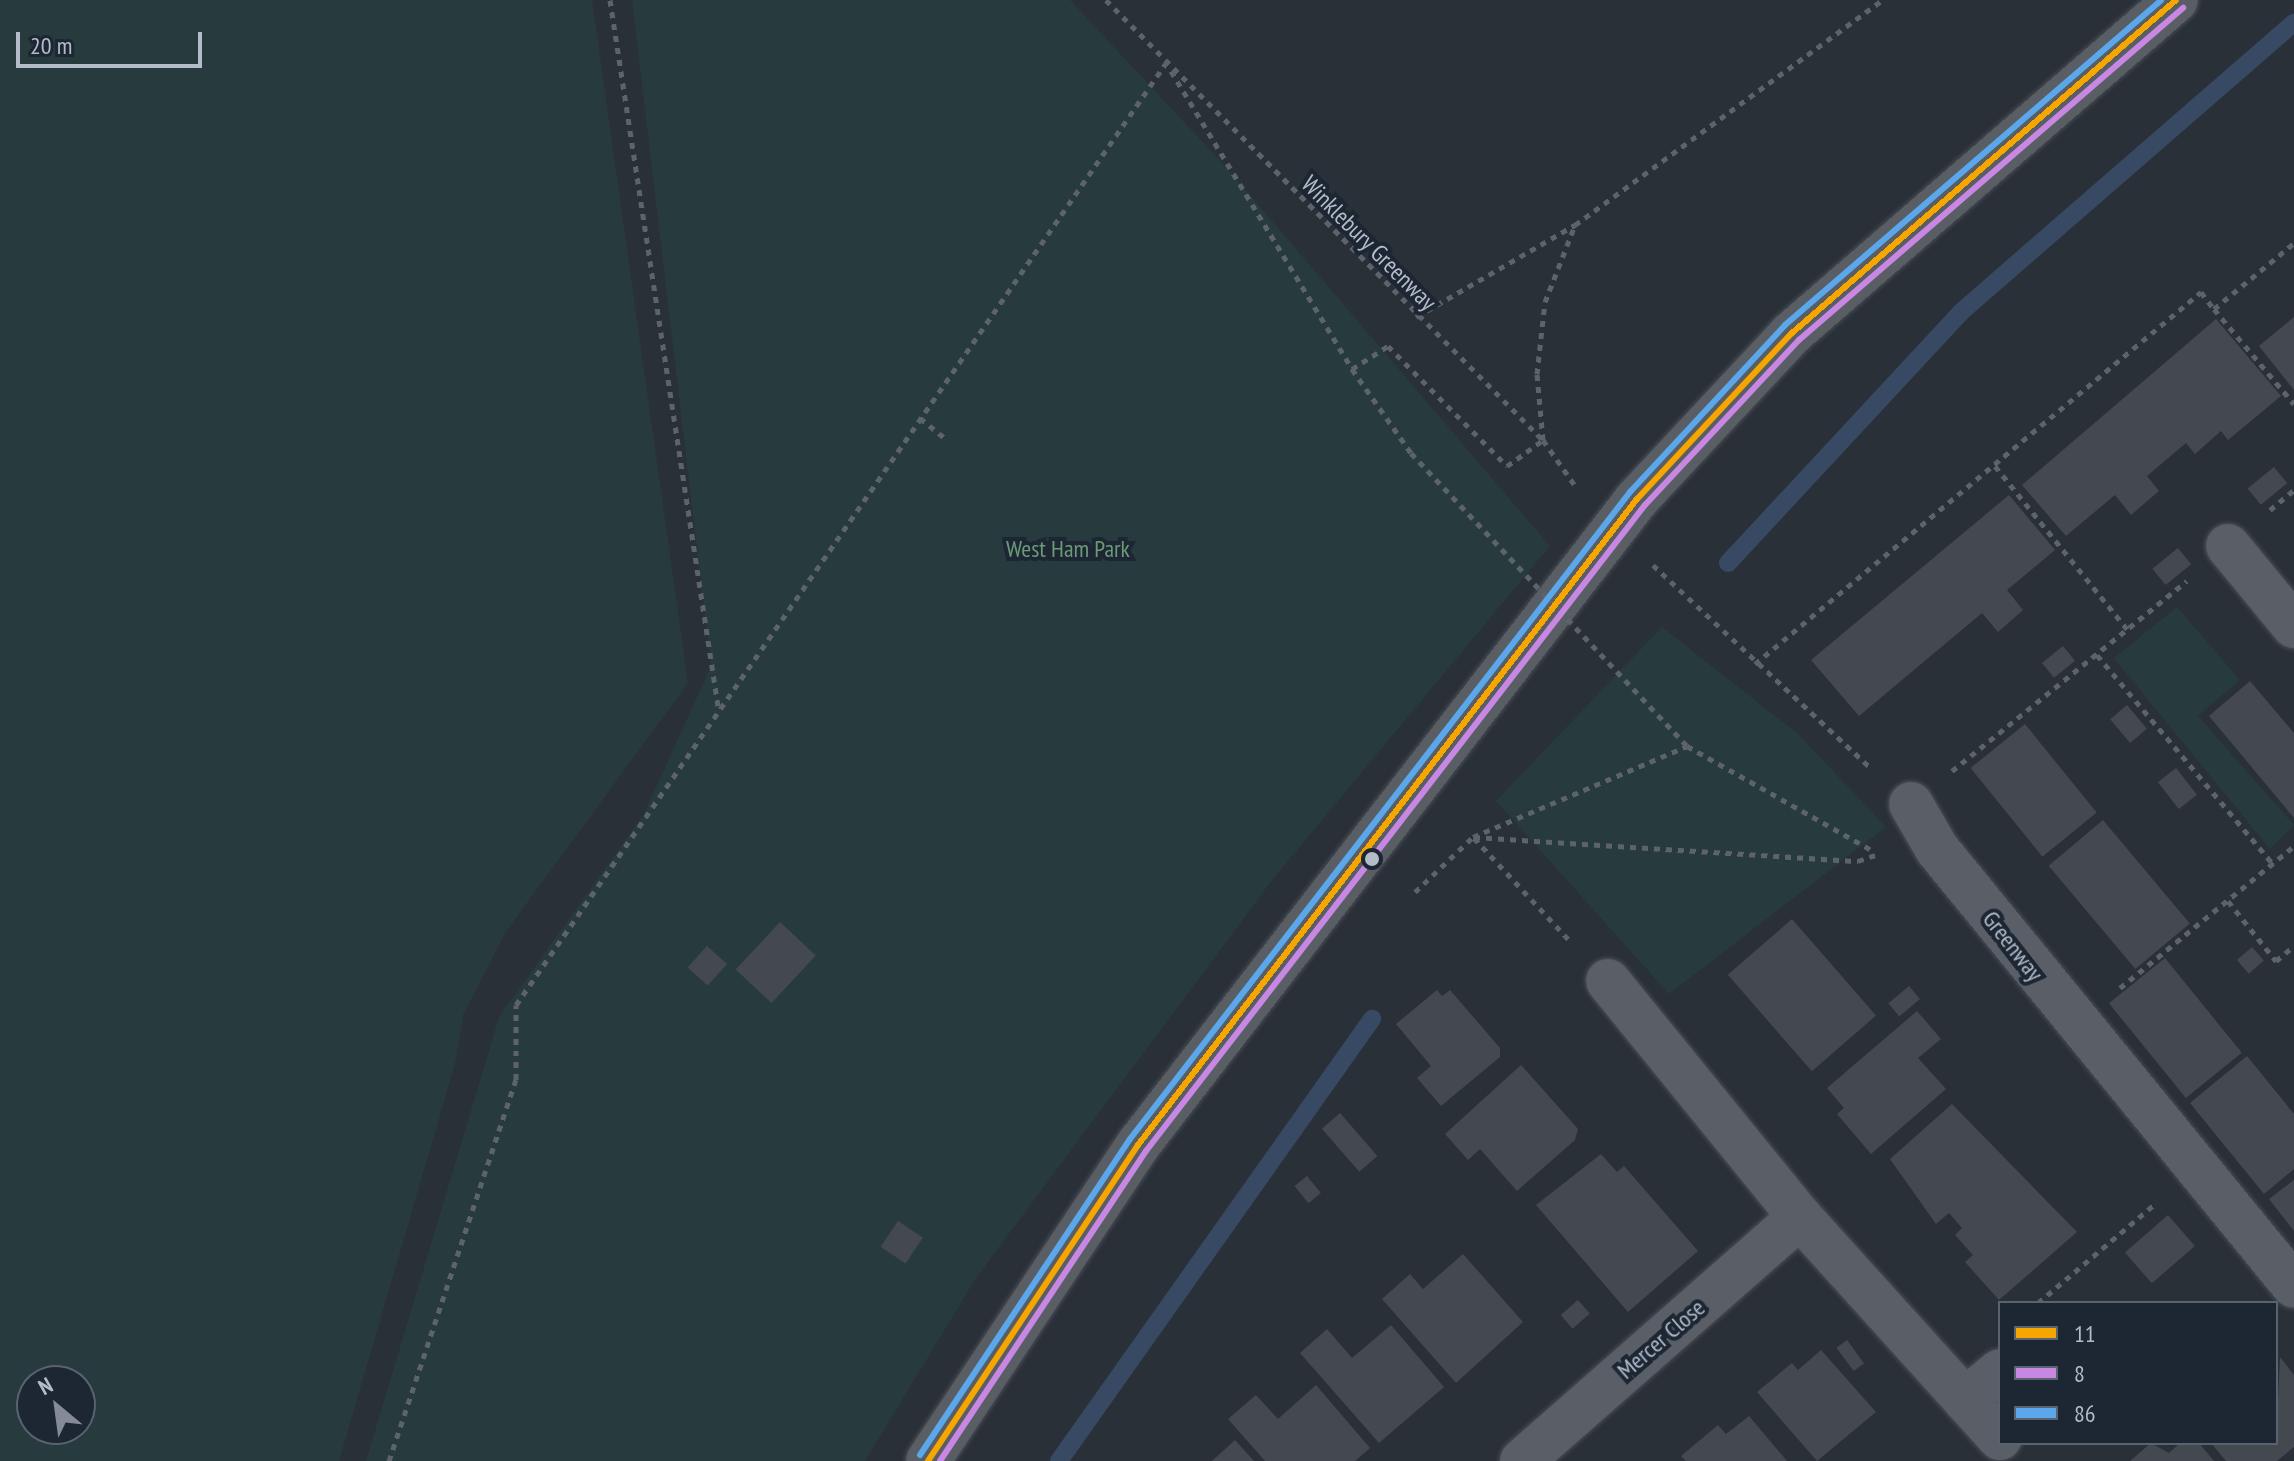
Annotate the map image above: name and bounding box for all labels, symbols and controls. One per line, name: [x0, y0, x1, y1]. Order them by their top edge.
scale bar: [20, 16, 206, 66]
text: 20 m: [30, 30, 72, 61]
street label: Winklebury Greenway: [1295, 169, 1443, 317]
park label: West Ham Park: [1006, 535, 1130, 563]
unlabelled marker: [1364, 851, 1380, 867]
street label: Greenway: [1977, 905, 2049, 987]
street label: Mercer Close: [1611, 1293, 1711, 1385]
legend: [1998, 1301, 2278, 1445]
text: 11: [2074, 1318, 2096, 1349]
text: 8: [2074, 1358, 2085, 1389]
north arrow: [16, 1365, 96, 1445]
text: N: [33, 1371, 57, 1401]
text: 86: [2074, 1398, 2096, 1429]

